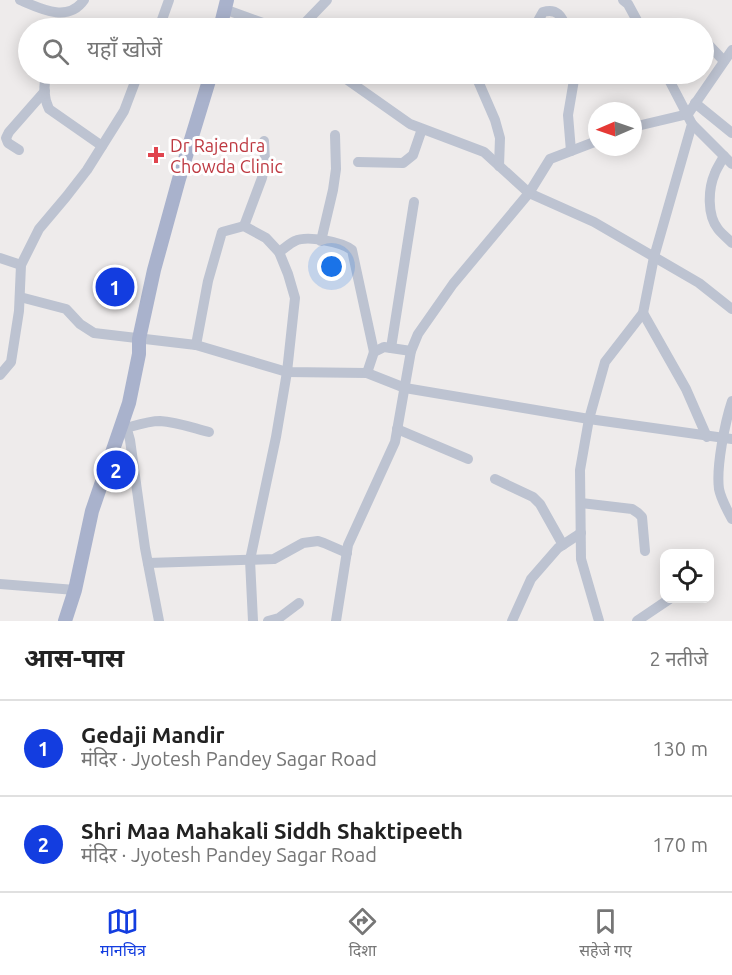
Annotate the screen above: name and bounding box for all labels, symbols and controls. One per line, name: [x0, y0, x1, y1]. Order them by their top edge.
search box: [18, 18, 714, 84]
icon: search: [39, 35, 72, 68]
text: यहाँ खोजें: [87, 36, 162, 61]
north arrow: [588, 102, 642, 156]
place label: Dr Rajendra Chowda Clinic: [170, 135, 283, 176]
marker: Dr Rajendra Chowda Clinic: [147, 146, 165, 164]
your location: [317, 252, 346, 281]
pin: 1: [96, 264, 134, 310]
pin: 2: [96, 448, 136, 492]
map controls: [660, 549, 714, 603]
button: locate: [660, 549, 714, 603]
text: आस-पास: [24, 643, 124, 672]
text: 2 नतीजे: [650, 647, 708, 670]
text: Gedaji Mandir: [81, 722, 225, 747]
text: 1: [38, 737, 49, 760]
text: 130 m: [652, 737, 708, 760]
text: मंदिर · Jyotesh Pandey Sagar Road: [81, 747, 377, 770]
text: Shri Maa Mahakali Siddh Shaktipeeth: [81, 818, 463, 843]
text: 2: [38, 833, 49, 856]
text: 170 m: [652, 833, 708, 856]
text: मंदिर · Jyotesh Pandey Sagar Road: [81, 843, 377, 866]
tab: मानचित्र: [100, 905, 146, 963]
tab: दिशा: [346, 905, 379, 963]
tab: सहेजे गए: [579, 905, 632, 963]

